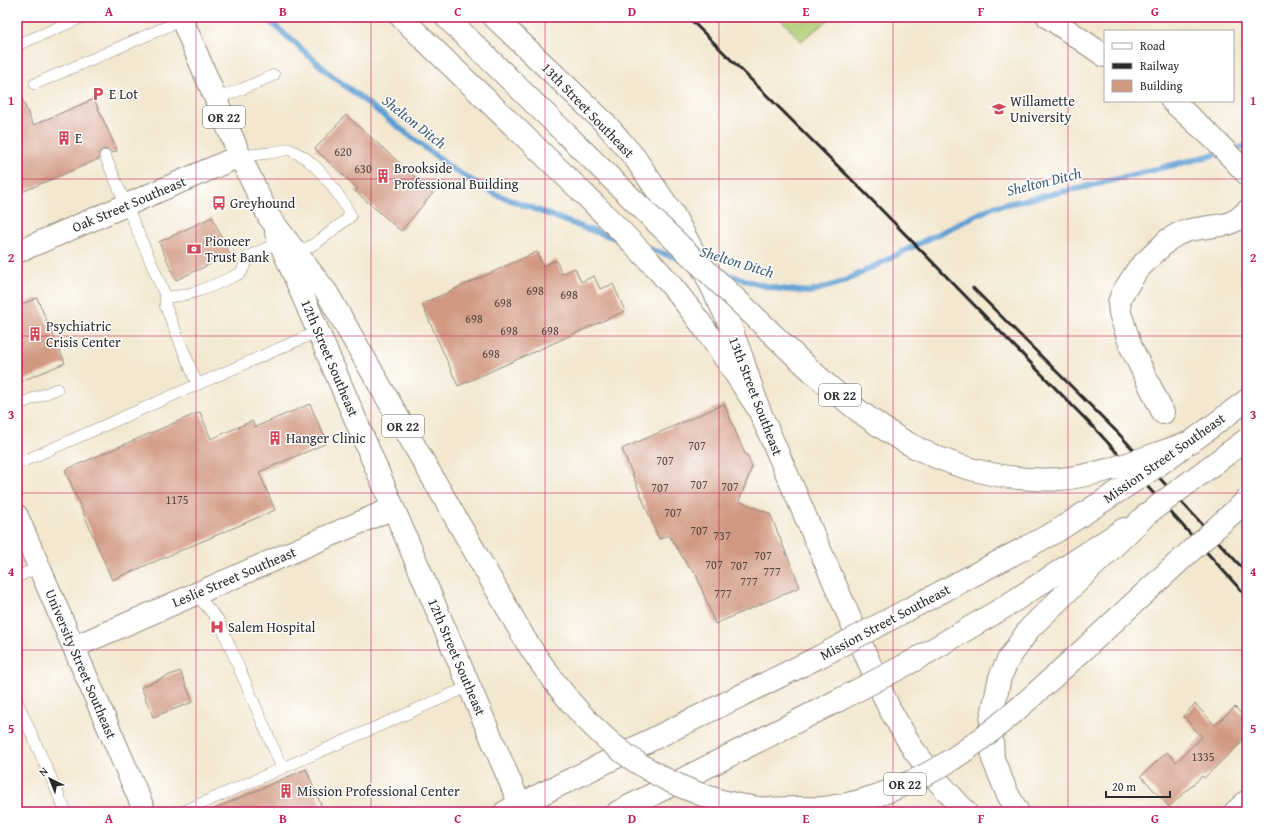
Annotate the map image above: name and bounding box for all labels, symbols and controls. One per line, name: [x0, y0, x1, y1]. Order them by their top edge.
text: A: [105, 2, 114, 21]
text: B: [279, 2, 287, 21]
text: C: [454, 2, 462, 21]
text: D: [628, 2, 636, 21]
text: E: [803, 2, 810, 21]
text: F: [978, 2, 985, 21]
text: G: [1151, 2, 1159, 21]
legend: [1104, 30, 1234, 102]
text: Road: [1140, 37, 1166, 54]
text: Railway: [1140, 57, 1179, 74]
street label: 13th Street Southeast: [537, 58, 639, 162]
text: Building: [1140, 77, 1183, 94]
place label: E Lot: [109, 84, 138, 104]
parking icon: E Lot: [90, 86, 106, 102]
water label: Shelton Ditch: [378, 90, 451, 154]
text: 1: [8, 91, 14, 110]
place label: Willamette University: [1010, 91, 1075, 127]
text: 1: [1250, 91, 1256, 110]
school or university icon: Willamette University: [991, 101, 1007, 117]
road number: OR 22: [203, 106, 245, 128]
place label: E: [75, 128, 82, 148]
building icon: E: [56, 130, 72, 146]
house number: 620: [334, 143, 352, 160]
place label: Brookside Professional Building: [394, 158, 519, 194]
house number: 630: [354, 160, 372, 177]
water label: Shelton Ditch: [1004, 162, 1084, 201]
building icon: Brookside Professional Building: [375, 168, 391, 184]
street label: Oak Street Southeast: [69, 171, 189, 237]
place label: Greyhound: [230, 193, 296, 213]
bus stop icon: Greyhound: [211, 195, 227, 211]
place label: Pioneer Trust Bank: [205, 231, 270, 267]
water label: Shelton Ditch: [698, 240, 777, 283]
bank icon: Pioneer Trust Bank: [186, 241, 202, 257]
text: 2: [8, 248, 15, 267]
text: 2: [1250, 248, 1257, 267]
house number: 698: [526, 282, 544, 299]
house number: 698: [560, 286, 578, 303]
house number: 698: [494, 294, 512, 311]
street label: 12th Street Southeast: [296, 296, 364, 420]
house number: 698: [465, 310, 483, 327]
place label: Psychiatric Crisis Center: [46, 316, 121, 352]
house number: 698: [500, 322, 518, 339]
house number: 698: [541, 322, 559, 339]
building icon: Psychiatric Crisis Center: [27, 326, 43, 342]
street label: 13th Street Southeast: [724, 334, 788, 458]
house number: 698: [482, 345, 500, 362]
road number: OR 22: [819, 384, 861, 406]
text: 3: [8, 405, 14, 424]
text: 3: [1250, 405, 1256, 424]
street label: Mission Street Southeast: [1099, 408, 1229, 508]
road number: OR 22: [382, 415, 424, 437]
place label: Hanger Clinic: [286, 428, 366, 448]
building icon: Hanger Clinic: [267, 430, 283, 446]
house number: 707: [688, 437, 706, 454]
house number: 707: [656, 452, 674, 469]
house number: 707: [690, 476, 708, 493]
house number: 707: [721, 478, 739, 495]
house number: 707: [651, 479, 669, 496]
house number: 1175: [165, 491, 189, 508]
house number: 707: [664, 504, 682, 521]
house number: 707: [690, 522, 708, 539]
house number: 737: [713, 527, 731, 544]
street label: Leslie Street Southeast: [169, 542, 299, 612]
house number: 707: [754, 547, 772, 564]
house number: 707: [705, 556, 723, 573]
house number: 707: [730, 557, 748, 574]
text: 4: [8, 562, 15, 581]
text: 4: [1250, 562, 1257, 581]
house number: 777: [763, 563, 781, 580]
house number: 777: [740, 573, 758, 590]
street label: Mission Street Southeast: [816, 579, 954, 665]
house number: 777: [714, 585, 732, 602]
street label: University Street Southeast: [40, 586, 122, 742]
street label: 12th Street Southeast: [423, 595, 491, 719]
place label: Salem Hospital: [228, 617, 316, 637]
hospital icon: Salem Hospital: [209, 619, 225, 635]
text: 5: [8, 719, 15, 738]
text: 5: [1250, 719, 1257, 738]
house number: 1335: [1191, 748, 1215, 765]
north arrow: [30, 759, 70, 799]
text: N: [35, 763, 52, 780]
road number: OR 22: [884, 773, 926, 795]
scale bar: [1106, 773, 1170, 799]
text: 20 m: [1112, 778, 1136, 795]
place label: Mission Professional Center: [297, 781, 460, 801]
building icon: Mission Professional Center: [278, 783, 294, 799]
text: A: [105, 809, 114, 828]
text: B: [279, 809, 287, 828]
text: C: [454, 809, 462, 828]
text: D: [628, 809, 636, 828]
text: E: [803, 809, 810, 828]
text: F: [978, 809, 985, 828]
text: G: [1151, 809, 1159, 828]

